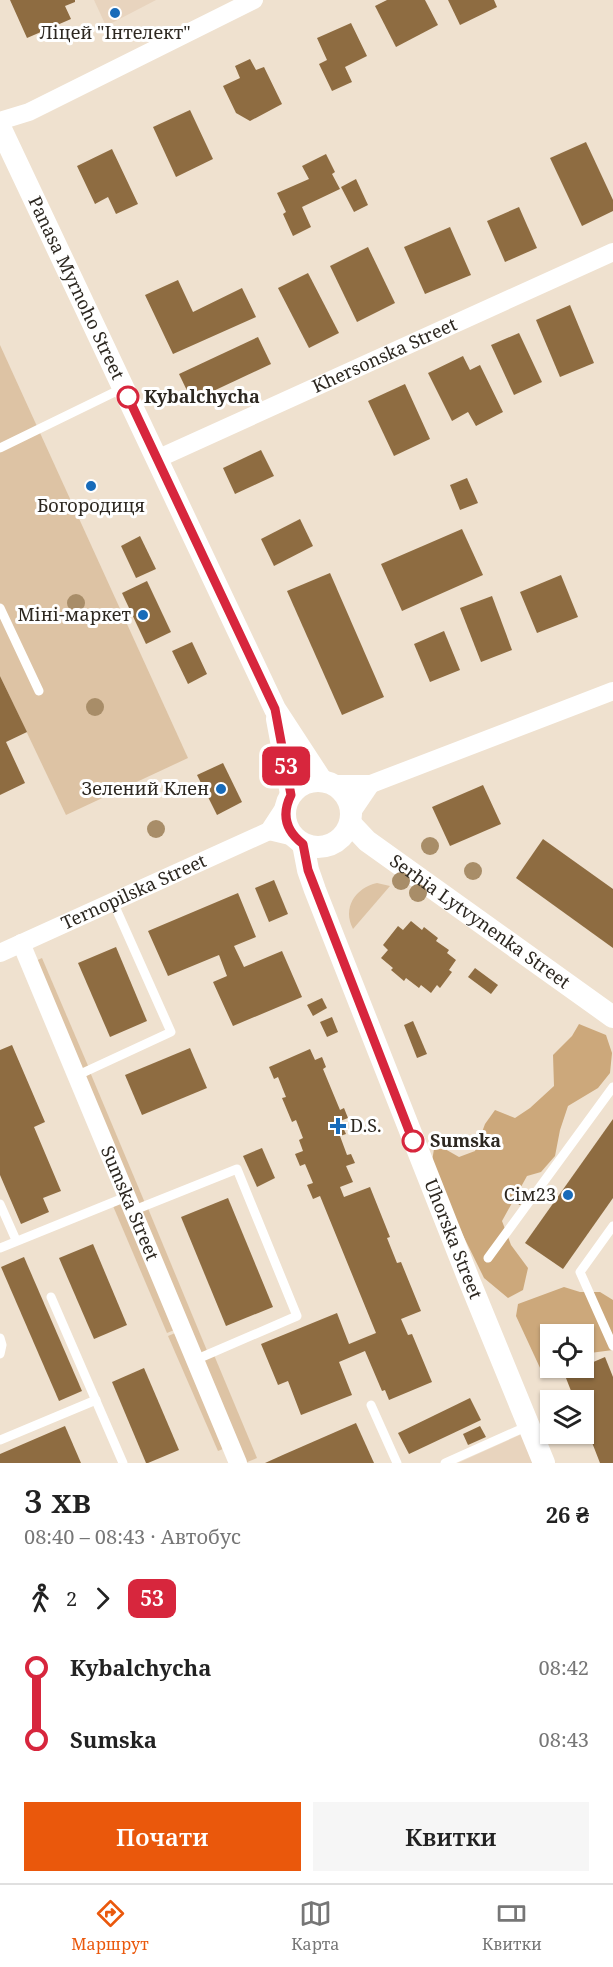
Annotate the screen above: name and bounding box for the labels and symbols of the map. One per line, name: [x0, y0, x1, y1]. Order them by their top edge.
marker: Ліцей "Інтелект": [108, 6, 122, 20]
place label: Ліцей "Інтелект": [39, 20, 191, 44]
street label: Panasa Myrnoho Street: [23, 192, 131, 383]
street label: Khersonska Street: [308, 312, 460, 398]
place label: Kybalchycha: [144, 384, 260, 408]
marker: Kybalchycha: [117, 386, 139, 408]
marker: Богородиця: [84, 479, 98, 493]
place label: Богородиця: [37, 493, 145, 517]
place label: Міні-маркет: [17, 602, 131, 626]
marker: Міні-маркет: [136, 608, 150, 622]
line badge: 53: [259, 746, 313, 786]
place label: Зелений Клен: [82, 776, 209, 800]
marker: Зелений Клен: [214, 782, 228, 796]
street label: Ternopilska Street: [57, 848, 210, 935]
street label: Serhia Lytvynenka Street: [385, 848, 575, 994]
place label: D.S.: [350, 1113, 382, 1137]
marker: D.S.: [331, 1119, 345, 1133]
place label: Sumska: [430, 1128, 501, 1152]
marker: Sumska: [402, 1130, 424, 1152]
street label: Sumska Street: [96, 1142, 165, 1264]
street label: Uhorska Street: [419, 1175, 488, 1302]
place label: Сім23: [504, 1182, 556, 1206]
marker: Сім23: [561, 1188, 575, 1202]

